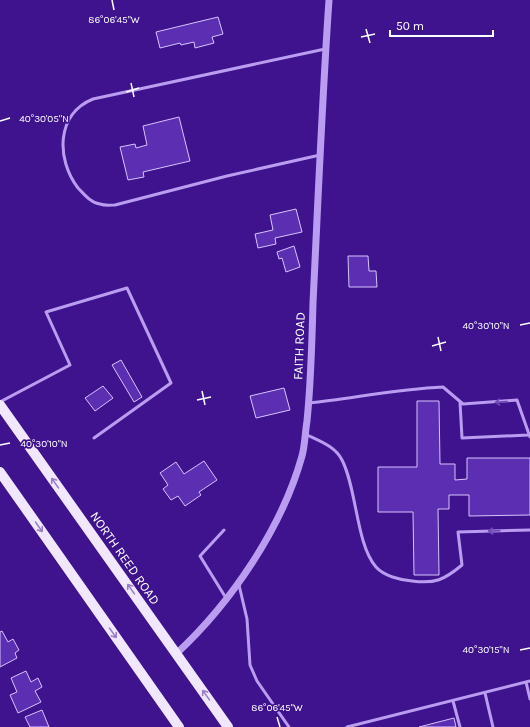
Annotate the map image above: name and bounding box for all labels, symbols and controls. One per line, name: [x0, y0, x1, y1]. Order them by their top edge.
scale bar: [390, 12, 493, 38]
text: 86°06'45"W: [88, 14, 140, 26]
text: 50 m: [396, 19, 424, 33]
text: 40°30'05"N: [19, 113, 69, 125]
street label: FAITH ROAD: [290, 312, 308, 380]
text: 40°30'10"N: [462, 320, 510, 332]
one-way arrow: [495, 398, 508, 405]
text: 40°30'10"N: [20, 438, 68, 450]
one-way arrow: [51, 478, 59, 489]
street label: NORTH REED ROAD: [87, 509, 163, 607]
one-way arrow: [35, 521, 43, 532]
one-way arrow: [488, 527, 501, 535]
one-way arrow: [127, 584, 135, 595]
one-way arrow: [109, 627, 117, 638]
text: 40°30'15"N: [463, 644, 509, 656]
one-way arrow: [202, 690, 210, 701]
text: 86°06'45"W: [251, 702, 303, 714]

